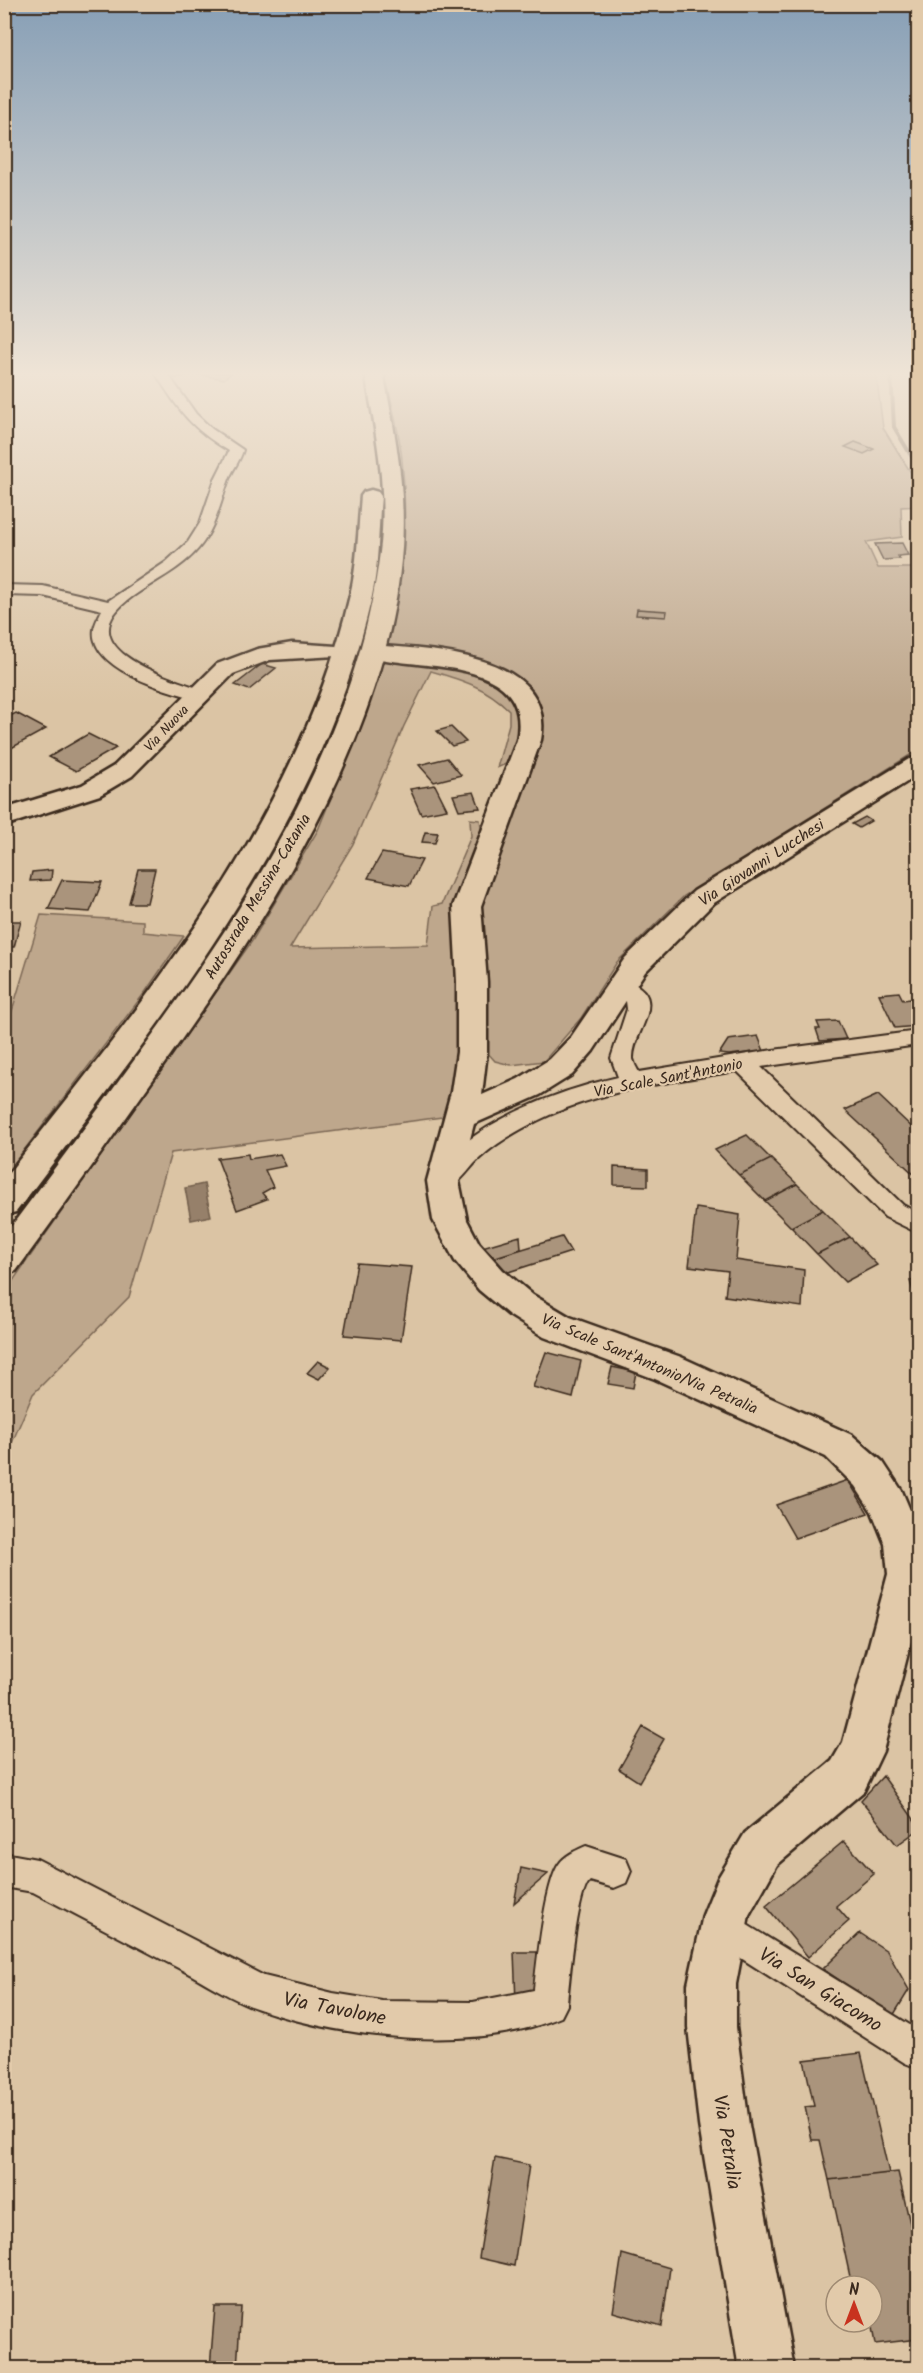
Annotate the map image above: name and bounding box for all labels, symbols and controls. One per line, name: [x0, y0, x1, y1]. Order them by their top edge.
street label: Via Nuova: [139, 700, 195, 757]
street label: Autostrada Messina-Catania: [199, 809, 318, 985]
street label: Via Giovanni Lucchesi: [694, 812, 831, 913]
street label: Via Scale Sant'Antonio: [592, 1052, 745, 1105]
street label: Via Scale Sant'Antonio/Via Petralia: [537, 1307, 762, 1421]
street label: Via San Giacomo: [752, 1940, 888, 2042]
street label: Via Tavolone: [281, 1984, 389, 2036]
street label: Via Petralia: [703, 2093, 749, 2192]
north arrow: [824, 2274, 884, 2334]
text: N: [849, 2278, 859, 2303]

